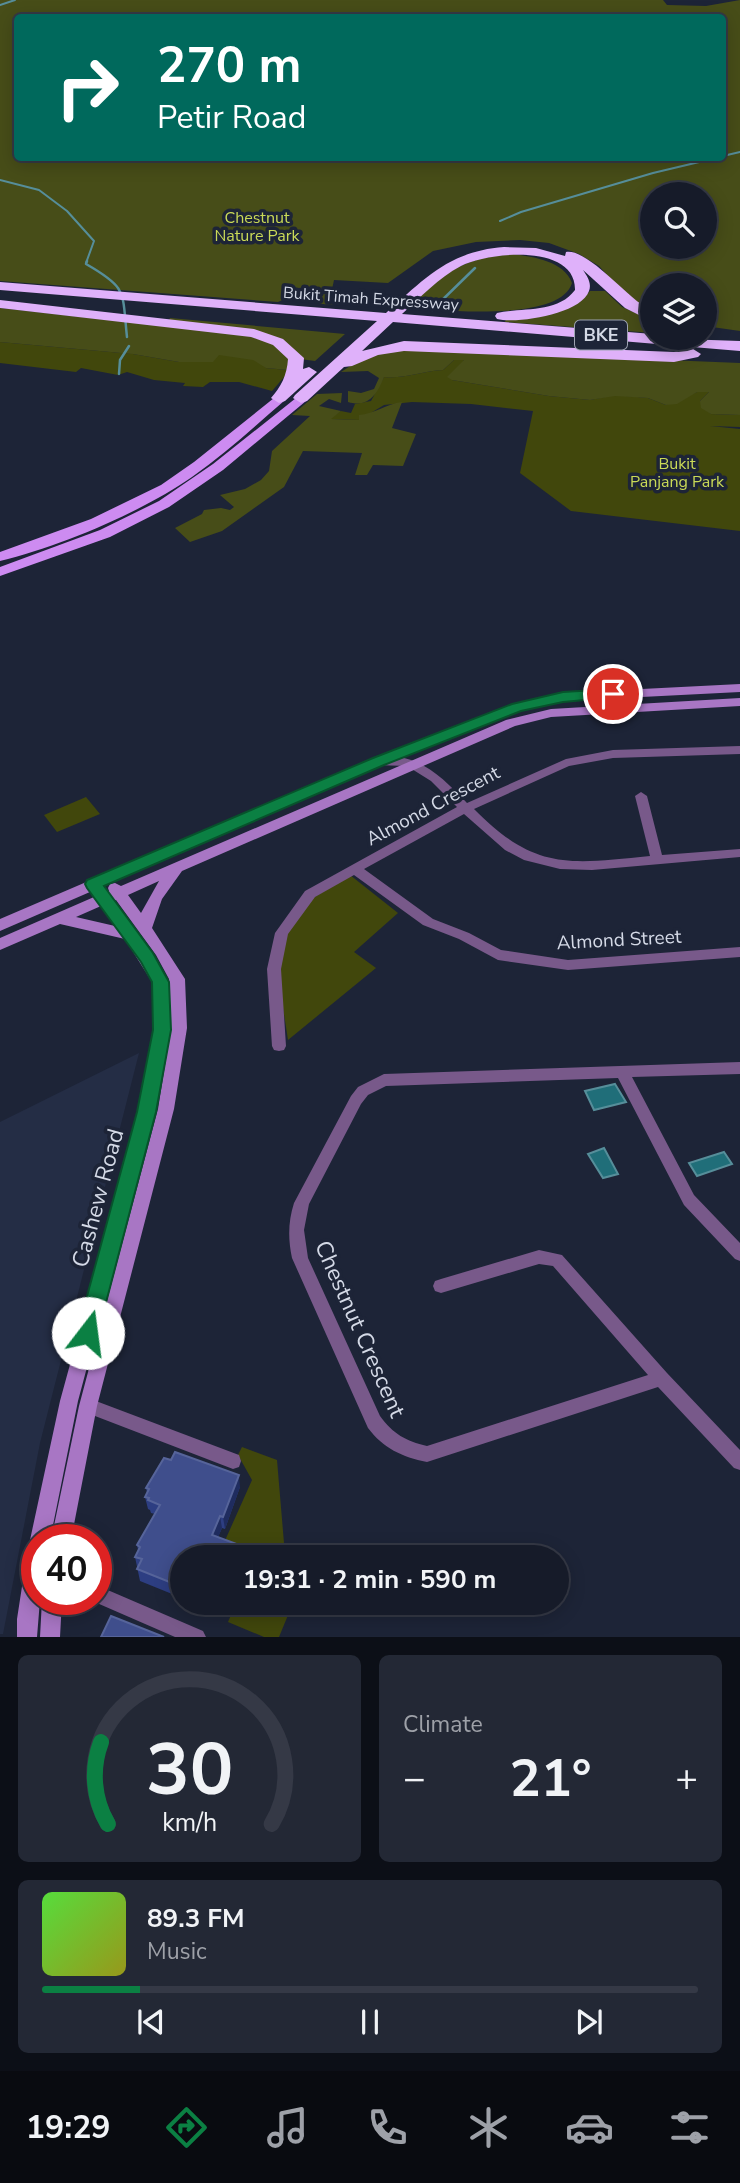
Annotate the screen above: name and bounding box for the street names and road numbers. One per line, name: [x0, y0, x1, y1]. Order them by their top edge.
street label: Bukit Timah Expressway: [282, 282, 460, 316]
road number: BKE: [575, 320, 627, 349]
street label: Almond Crescent: [362, 760, 505, 852]
street label: Almond Street: [556, 924, 682, 956]
street label: Cashew Road: [65, 1125, 131, 1271]
street label: Chestnut Crescent: [307, 1236, 413, 1423]

